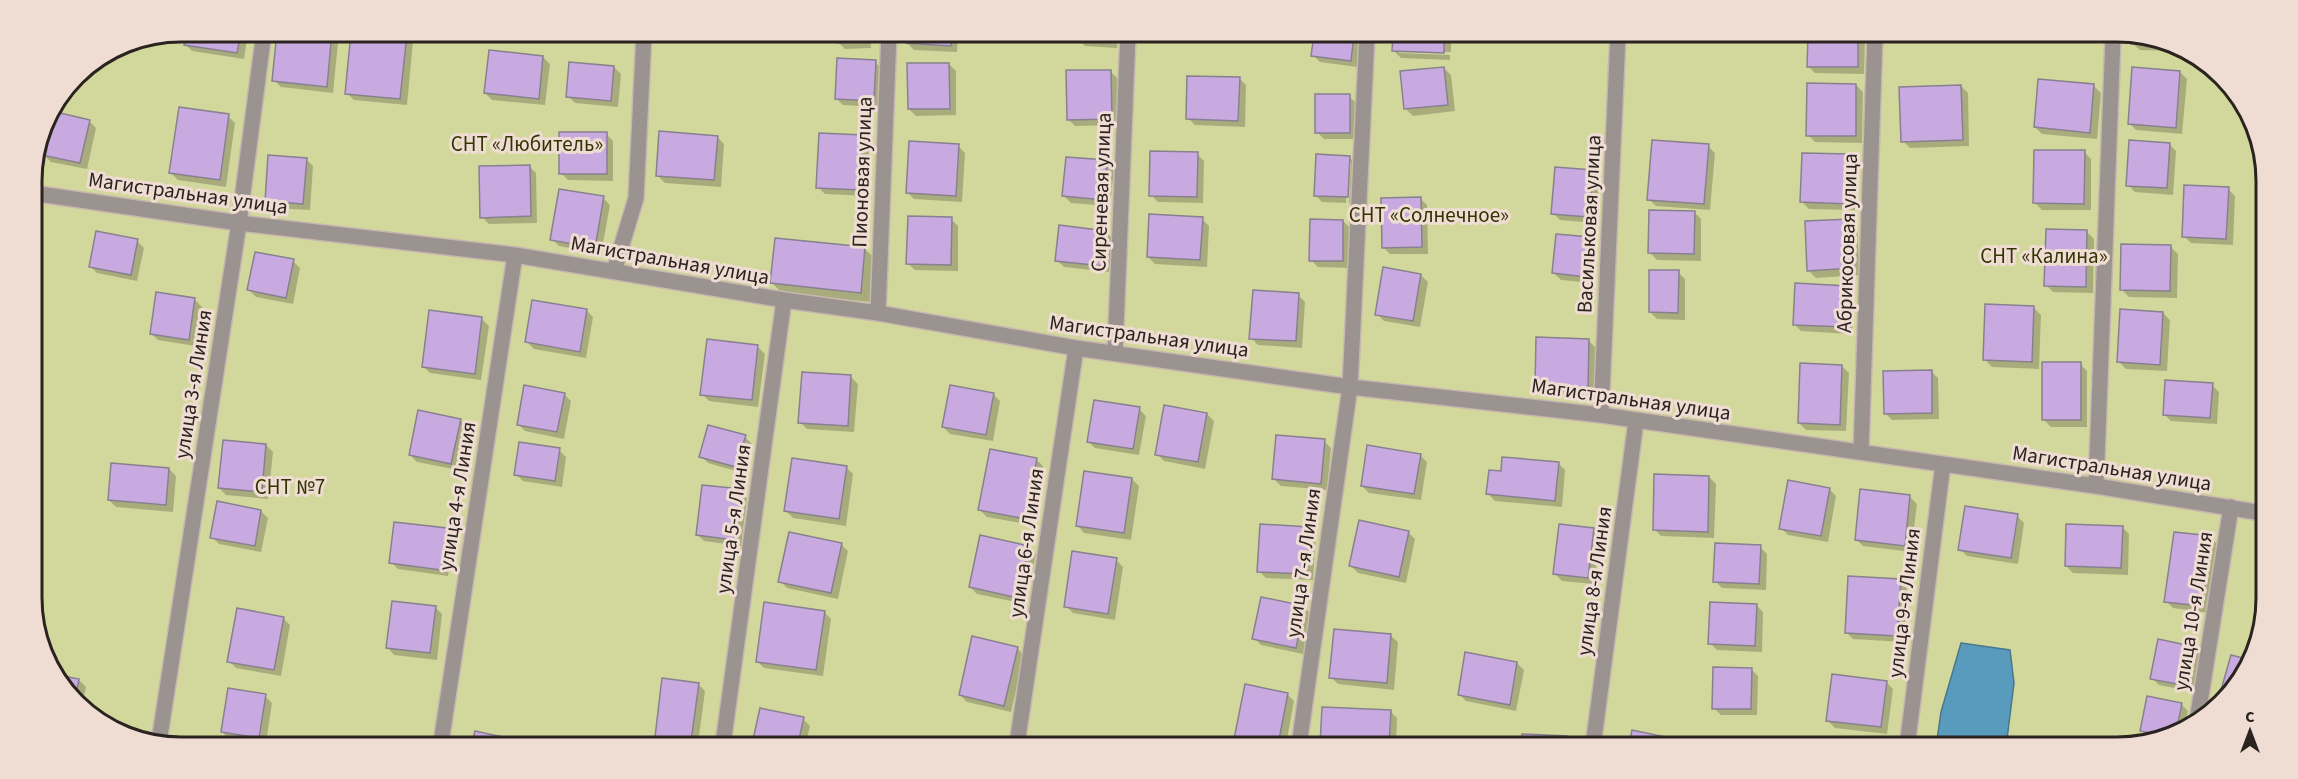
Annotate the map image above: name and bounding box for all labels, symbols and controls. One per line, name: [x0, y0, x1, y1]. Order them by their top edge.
street label: Пионовая улица: [844, 96, 880, 248]
street label: Сиреневая улица: [1083, 112, 1119, 272]
park label: СНТ «Любитель»: [451, 129, 603, 159]
street label: Васильковая улица: [1569, 134, 1609, 314]
street label: Абрикосовая улица: [1829, 153, 1865, 333]
street label: Магистральная улица: [86, 164, 290, 222]
park label: СНТ «Солнечное»: [1349, 200, 1509, 230]
street label: Магистральная улица: [568, 228, 772, 292]
park label: СНТ «Калина»: [1980, 241, 2108, 271]
street label: улица 3-я Линия: [166, 307, 220, 461]
street label: Магистральная улица: [1047, 307, 1251, 365]
street label: Магистральная улица: [1529, 370, 1733, 428]
street label: улица 4-я Линия: [430, 419, 484, 573]
street label: Магистральная улица: [2010, 437, 2214, 499]
street label: улица 5-я Линия: [708, 442, 758, 596]
street label: улица 6-я Линия: [1001, 466, 1051, 620]
park label: СНТ №7: [255, 472, 325, 502]
street label: улица 7-я Линия: [1278, 486, 1328, 640]
street label: улица 8-я Линия: [1569, 504, 1619, 658]
street label: улица 9-я Линия: [1880, 526, 1928, 680]
street label: улица 10-я Линия: [2166, 529, 2220, 693]
north arrow: [2220, 701, 2280, 761]
text: С: [2245, 706, 2255, 728]

